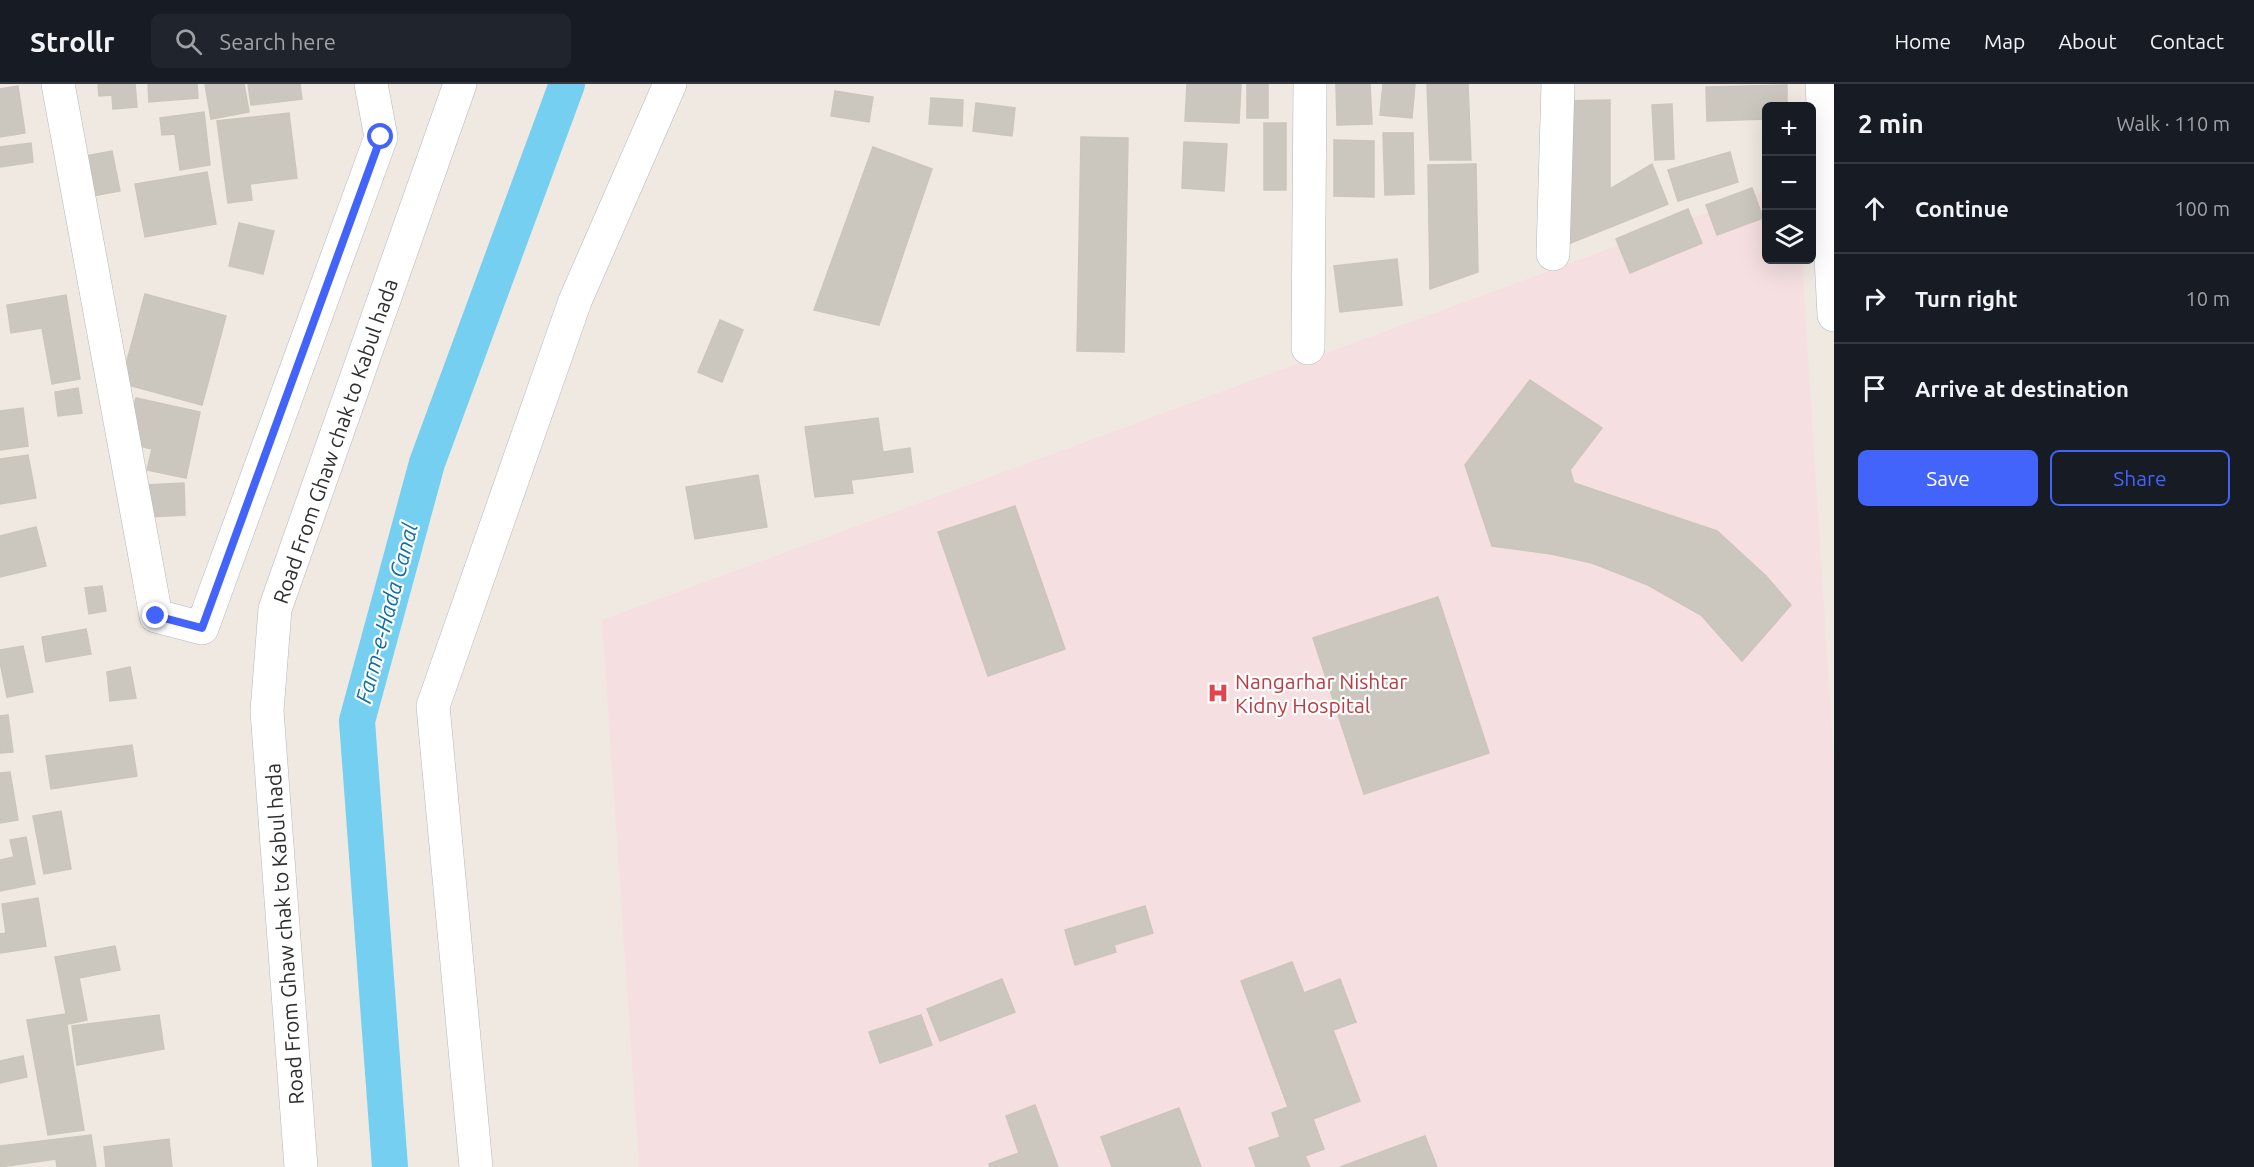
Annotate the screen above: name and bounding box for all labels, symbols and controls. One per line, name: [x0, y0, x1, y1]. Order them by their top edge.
search box: [151, 14, 571, 68]
icon: search: [172, 25, 205, 58]
text: Strollr: [30, 26, 115, 57]
text: Search here: [220, 29, 336, 54]
text: Home: [1894, 29, 1951, 53]
text: Map: [1984, 29, 2025, 53]
text: About: [2058, 29, 2117, 53]
text: Contact: [2150, 29, 2224, 53]
map controls: [1762, 102, 1816, 264]
button: +: [1762, 102, 1816, 156]
text: 2 min: [1858, 109, 1924, 138]
text: Walk · 110 m: [2117, 112, 2230, 135]
route start: [367, 123, 393, 149]
button: −: [1762, 156, 1816, 210]
icon: ahead: [1858, 192, 1891, 225]
text: Continue: [1915, 196, 2009, 221]
text: 100 m: [2174, 197, 2230, 220]
button: layers: [1762, 210, 1816, 264]
street label: Road From Ghaw chak to Kabul hada: [268, 275, 402, 607]
icon: right: [1858, 282, 1891, 315]
text: Turn right: [1915, 286, 2017, 311]
text: 10 m: [2186, 287, 2230, 310]
icon: arrive: [1858, 372, 1891, 405]
text: Arrive at destination: [1915, 376, 2129, 401]
button: Save: [1858, 450, 2038, 506]
button: Share: [2050, 450, 2230, 506]
water label: Farm-e-Hada Canal: [350, 520, 422, 706]
route end: [142, 602, 168, 628]
place label: Nangarhar Nishtar Kidny Hospital: [1235, 669, 1407, 717]
hospital icon: Nangarhar Nishtar Kidny Hospital: [1206, 681, 1230, 705]
street label: Road From Ghaw chak to Kabul hada: [260, 763, 308, 1105]

